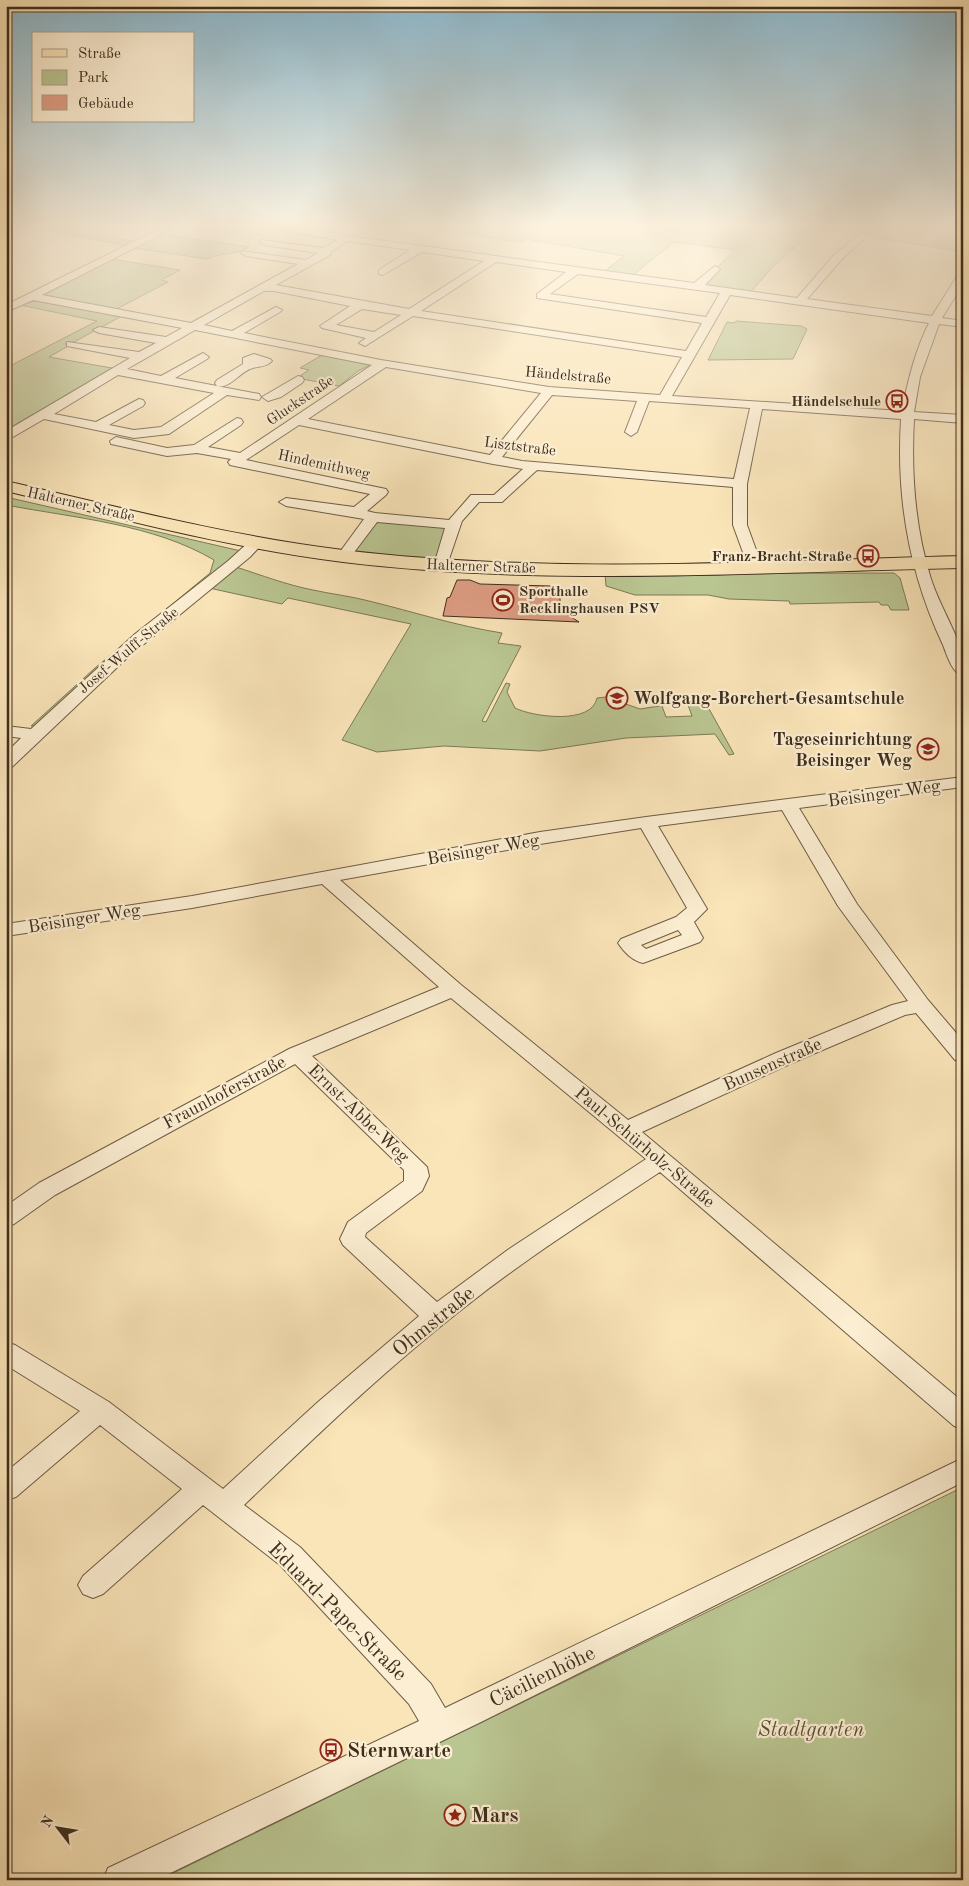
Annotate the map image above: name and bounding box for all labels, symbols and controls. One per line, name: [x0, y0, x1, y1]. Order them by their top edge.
legend: [32, 32, 195, 122]
text: Straße: [78, 47, 121, 62]
text: Park: [78, 71, 109, 86]
text: Gebäude: [78, 97, 134, 112]
street label: Händelstraße: [524, 365, 612, 388]
street label: Gluckstraße: [265, 373, 337, 429]
bus stop icon: Händelschule: [885, 389, 909, 413]
place label: Händelschule: [791, 395, 881, 410]
street label: Lisztstraße: [483, 436, 557, 459]
street label: Hindemithweg: [276, 448, 371, 483]
street label: Halterner Straße: [25, 486, 136, 525]
bus stop icon: Franz-Bracht-Straße: [856, 544, 880, 568]
place label: Franz-Bracht-Straße: [712, 550, 852, 565]
street label: Halterner Straße: [426, 558, 536, 577]
place label: Sporthalle Recklinghausen PSV: [519, 585, 660, 617]
sports icon: Sporthalle Recklinghausen PSV: [491, 588, 515, 612]
street label: Josef-Wulff-Straße: [76, 605, 182, 697]
school or university icon: Wolfgang-Borchert-Gesamtschule: [605, 686, 629, 710]
place label: Wolfgang-Borchert-Gesamtschule: [633, 690, 904, 708]
place label: Tageseinrichtung Beisinger Weg: [773, 731, 912, 770]
school or university icon: Tageseinrichtung Beisinger Weg: [916, 737, 940, 761]
street label: Beisinger Weg: [827, 777, 942, 811]
street label: Beisinger Weg: [426, 831, 541, 869]
street label: Beisinger Weg: [27, 901, 142, 937]
street label: Bunsenstraße: [720, 1035, 824, 1095]
street label: Fraunhoferstraße: [160, 1053, 289, 1133]
street label: Ernst-Abbe-Weg: [304, 1061, 413, 1167]
street label: Paul-Schürholz-Straße: [571, 1084, 718, 1212]
street label: Ohmstraße: [389, 1283, 479, 1361]
street label: Eduard-Pape-Straße: [264, 1539, 410, 1685]
street label: Cäcilienhöhe: [487, 1643, 599, 1712]
park label: Stadtgarten: [758, 1720, 864, 1741]
bus stop icon: Sternwarte: [319, 1738, 343, 1762]
place label: Sternwarte: [347, 1741, 451, 1762]
place icon: Mars: [443, 1803, 467, 1827]
north arrow: [32, 1804, 82, 1854]
place label: Mars: [471, 1806, 519, 1827]
text: N: [39, 1813, 57, 1830]

